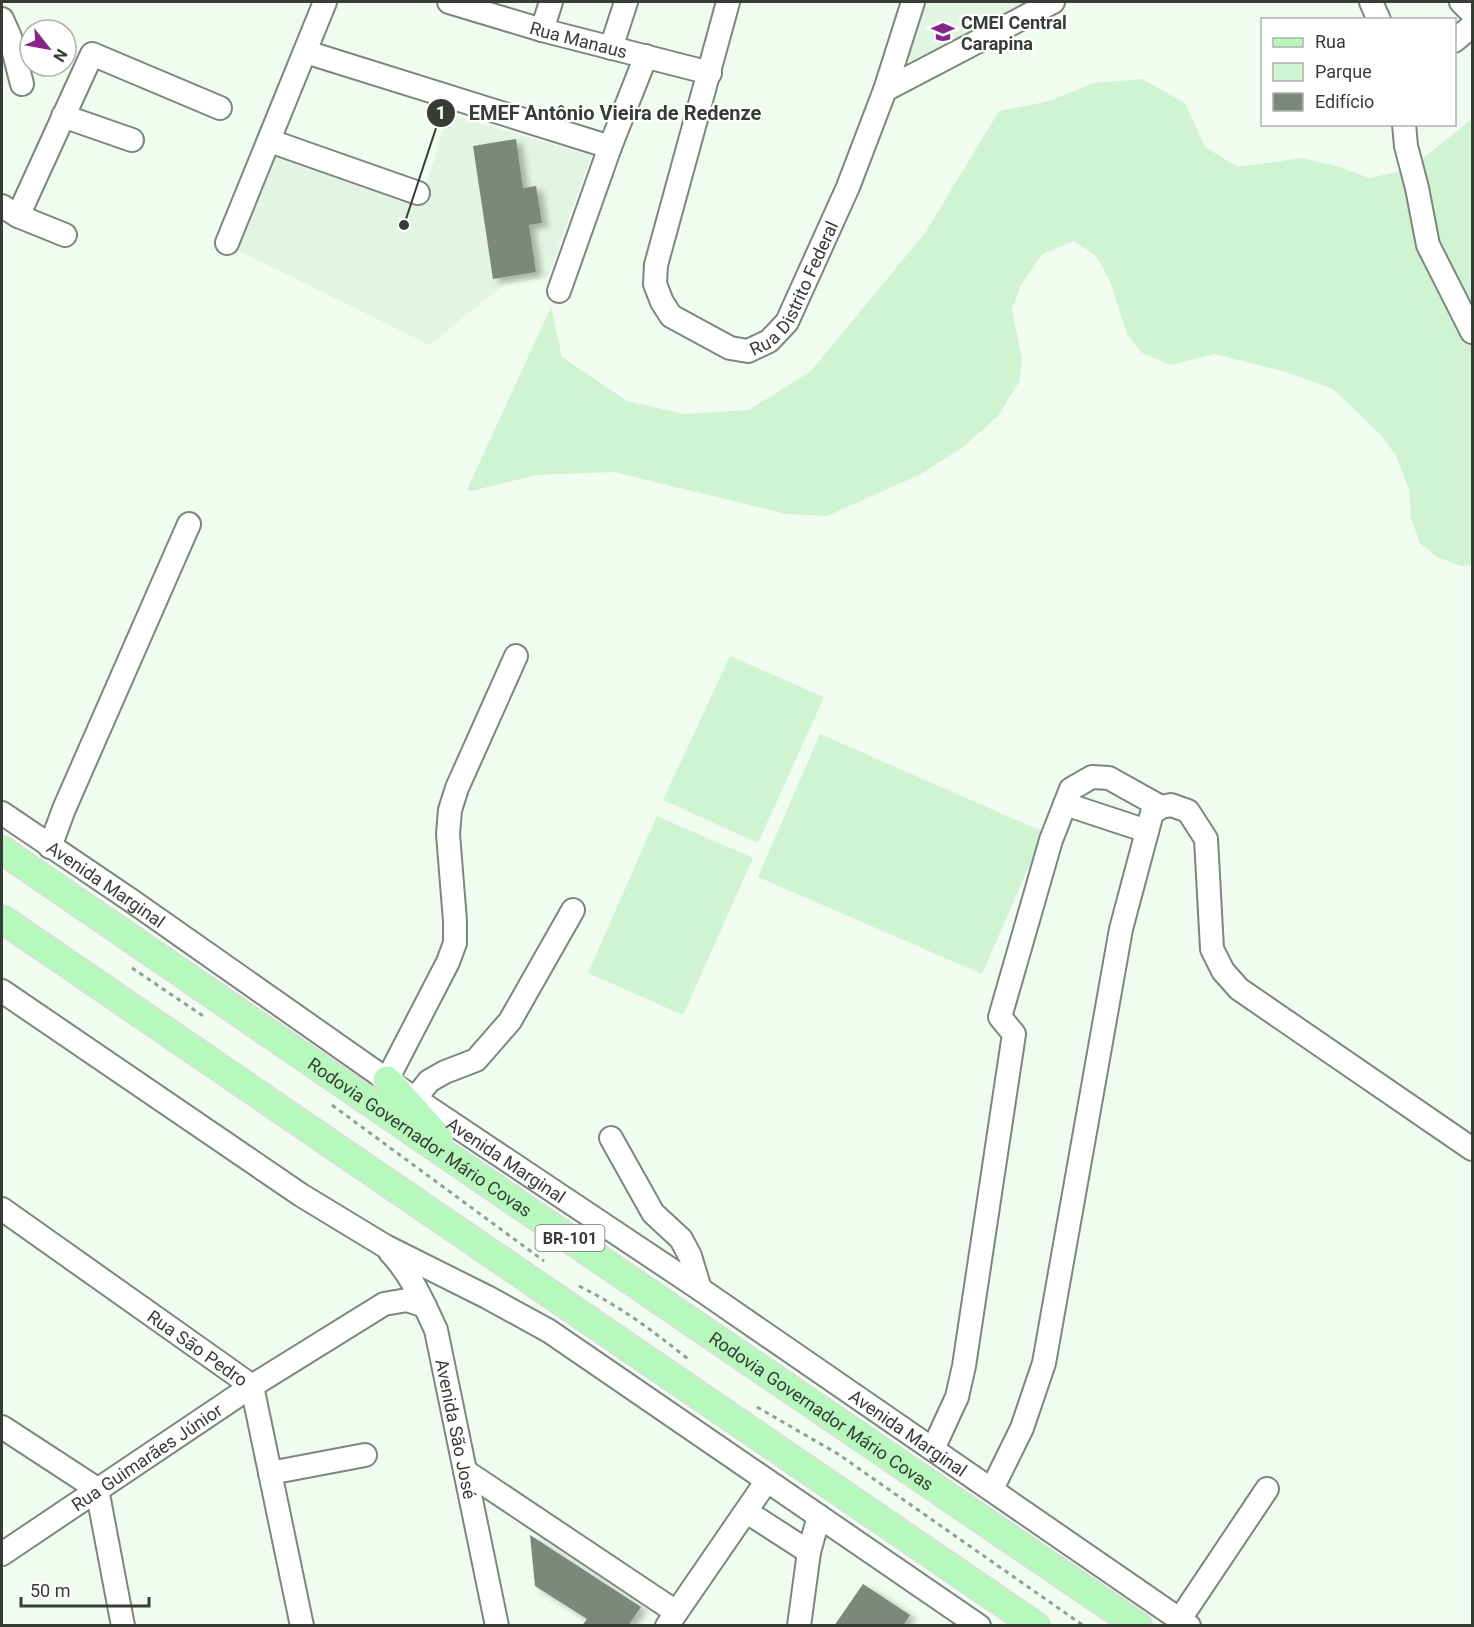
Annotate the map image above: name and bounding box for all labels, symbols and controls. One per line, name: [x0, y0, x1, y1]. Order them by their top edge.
place label: CMEI Central Carapina: [961, 12, 1067, 54]
street label: Rua Manaus: [527, 16, 630, 62]
north arrow: [18, 18, 78, 78]
legend: [1261, 18, 1456, 126]
school or university icon: CMEI Central Carapina: [930, 19, 956, 45]
text: Rua: [1315, 31, 1346, 52]
text: N: [49, 46, 71, 65]
text: Parque: [1315, 61, 1372, 82]
text: Edifício: [1315, 91, 1374, 112]
callout: EMEF Antônio Vieira de Redenze: [426, 94, 773, 132]
text: EMEF Antônio Vieira de Redenze: [469, 101, 762, 125]
text: 1: [436, 102, 446, 123]
street label: Rua Distrito Federal: [746, 218, 842, 359]
street label: Avenida Marginal: [43, 836, 169, 932]
street label: Rodovia Governador Mário Covas: [304, 1053, 536, 1221]
street label: Avenida Marginal: [443, 1113, 570, 1207]
road number: BR-101: [536, 1225, 604, 1251]
street label: Rua São Pedro: [144, 1305, 252, 1390]
street label: Rodovia Governador Mário Covas: [706, 1327, 938, 1494]
street label: Avenida São José: [432, 1357, 481, 1501]
street label: Avenida Marginal: [845, 1385, 971, 1481]
street label: Rua Guimarães Júnior: [67, 1399, 226, 1515]
scale bar: [21, 1570, 148, 1608]
text: 50 m: [30, 1580, 70, 1601]

